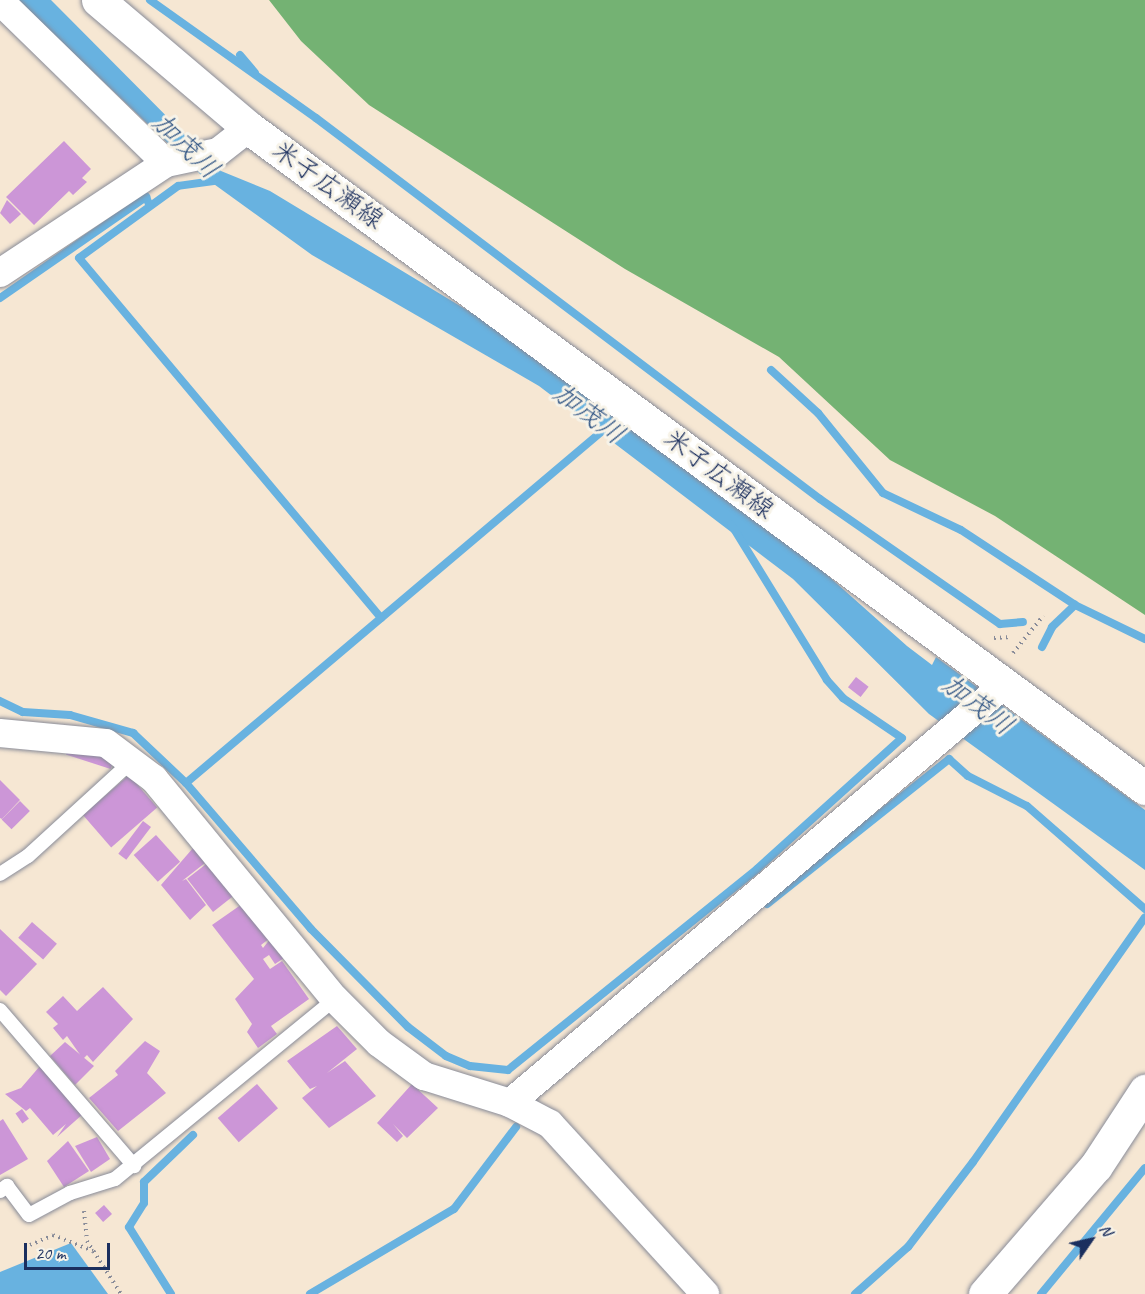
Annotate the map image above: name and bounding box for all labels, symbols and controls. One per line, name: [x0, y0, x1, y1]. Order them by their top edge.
water label: 加茂川: [146, 106, 226, 186]
street label: 米子広瀬線: [266, 134, 390, 236]
water label: 加茂川: [547, 377, 631, 451]
street label: 米子広瀬線: [658, 422, 780, 526]
water label: 加茂川: [936, 668, 1020, 742]
north arrow: [1061, 1210, 1121, 1270]
text: N: [1095, 1220, 1117, 1240]
scale bar: [27, 1231, 112, 1269]
text: 20 m: [35, 1242, 66, 1264]

